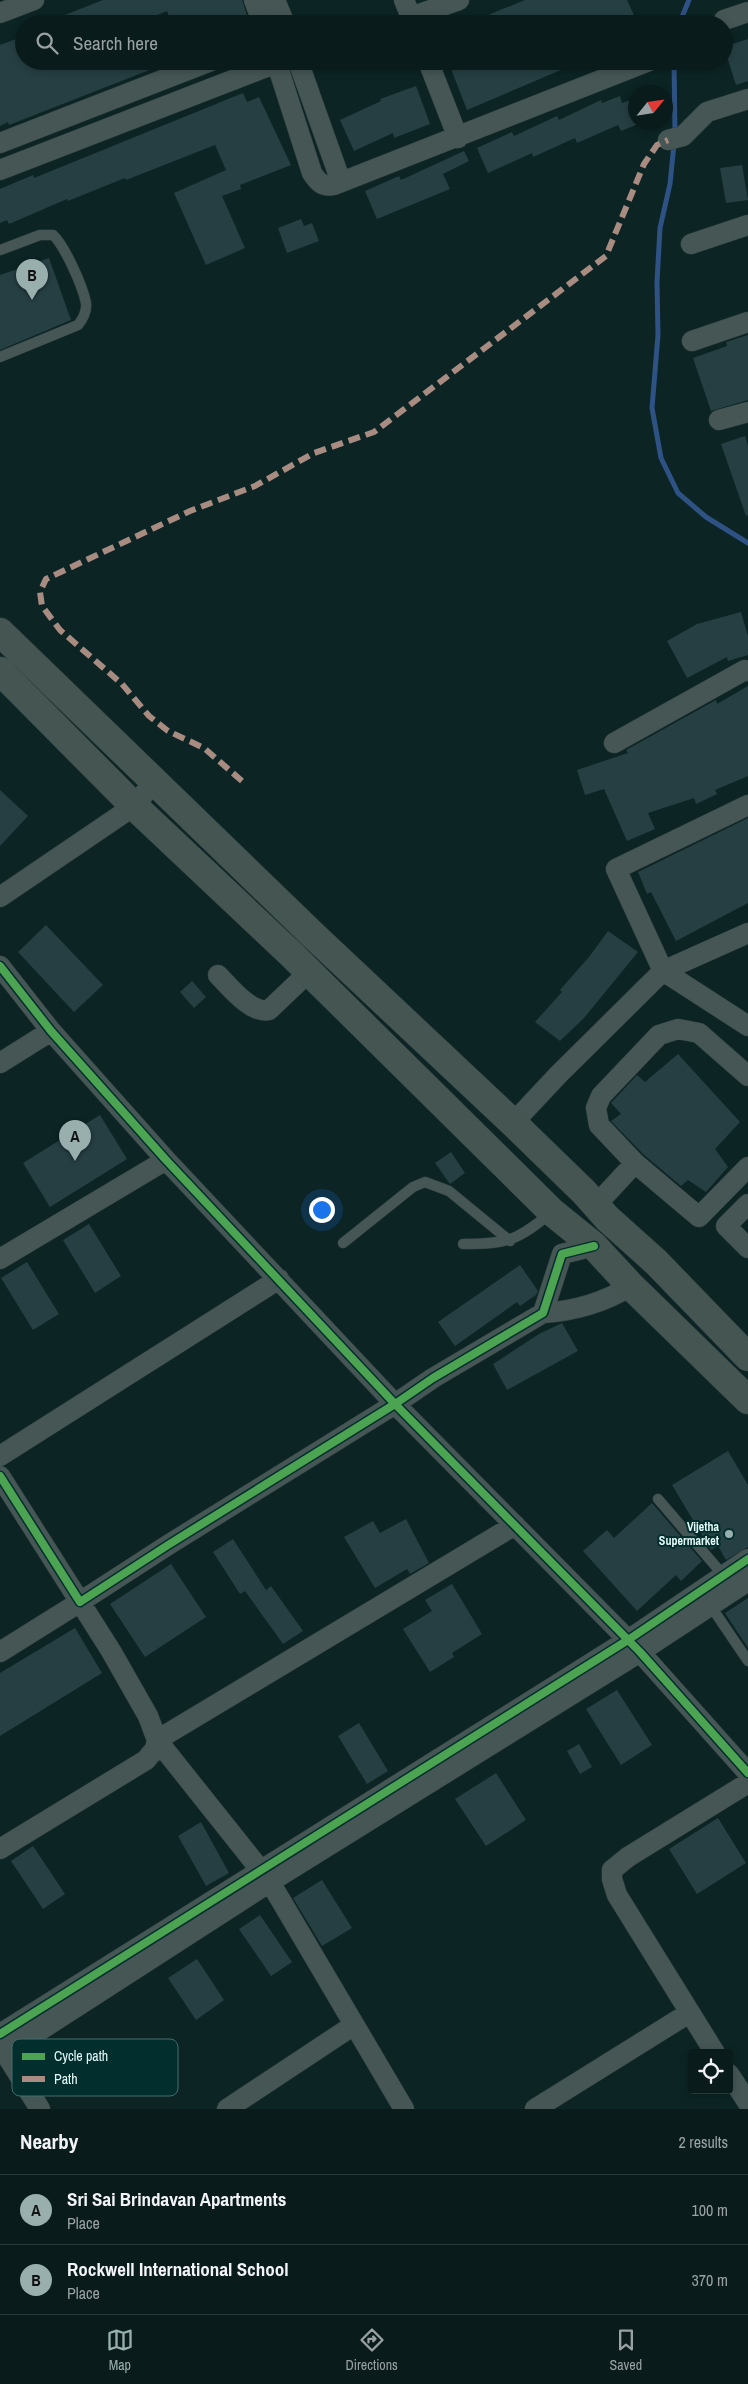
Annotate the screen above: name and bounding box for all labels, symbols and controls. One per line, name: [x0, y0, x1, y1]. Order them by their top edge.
search box: [15, 15, 733, 70]
icon: search: [33, 29, 61, 57]
text: Search here: [73, 30, 158, 56]
north arrow: [628, 85, 673, 130]
pin: B: [16, 259, 48, 300]
pin: A: [59, 1120, 91, 1161]
your location: [309, 1197, 335, 1223]
place label: Vijetha Supermarket: [659, 1519, 720, 1549]
marker: Vijetha Supermarket: [723, 1528, 735, 1540]
legend: [12, 2039, 178, 2096]
text: Cycle path: [54, 2047, 108, 2065]
map controls: [688, 2049, 733, 2094]
button: locate: [688, 2049, 733, 2094]
text: Path: [54, 2070, 78, 2088]
text: Nearby: [20, 2127, 78, 2156]
text: 2 results: [678, 2131, 728, 2153]
text: Sri Sai Brindavan Apartments: [67, 2186, 286, 2212]
text: A: [31, 2199, 41, 2221]
text: 100 m: [692, 2199, 728, 2221]
text: Place: [67, 2212, 100, 2234]
text: Rockwell International School: [67, 2256, 289, 2282]
text: B: [31, 2269, 41, 2291]
text: 370 m: [692, 2269, 728, 2291]
text: Place: [67, 2282, 100, 2304]
tab: Map: [106, 2326, 134, 2374]
tab: Directions: [346, 2326, 398, 2374]
tab: Saved: [610, 2326, 642, 2374]

